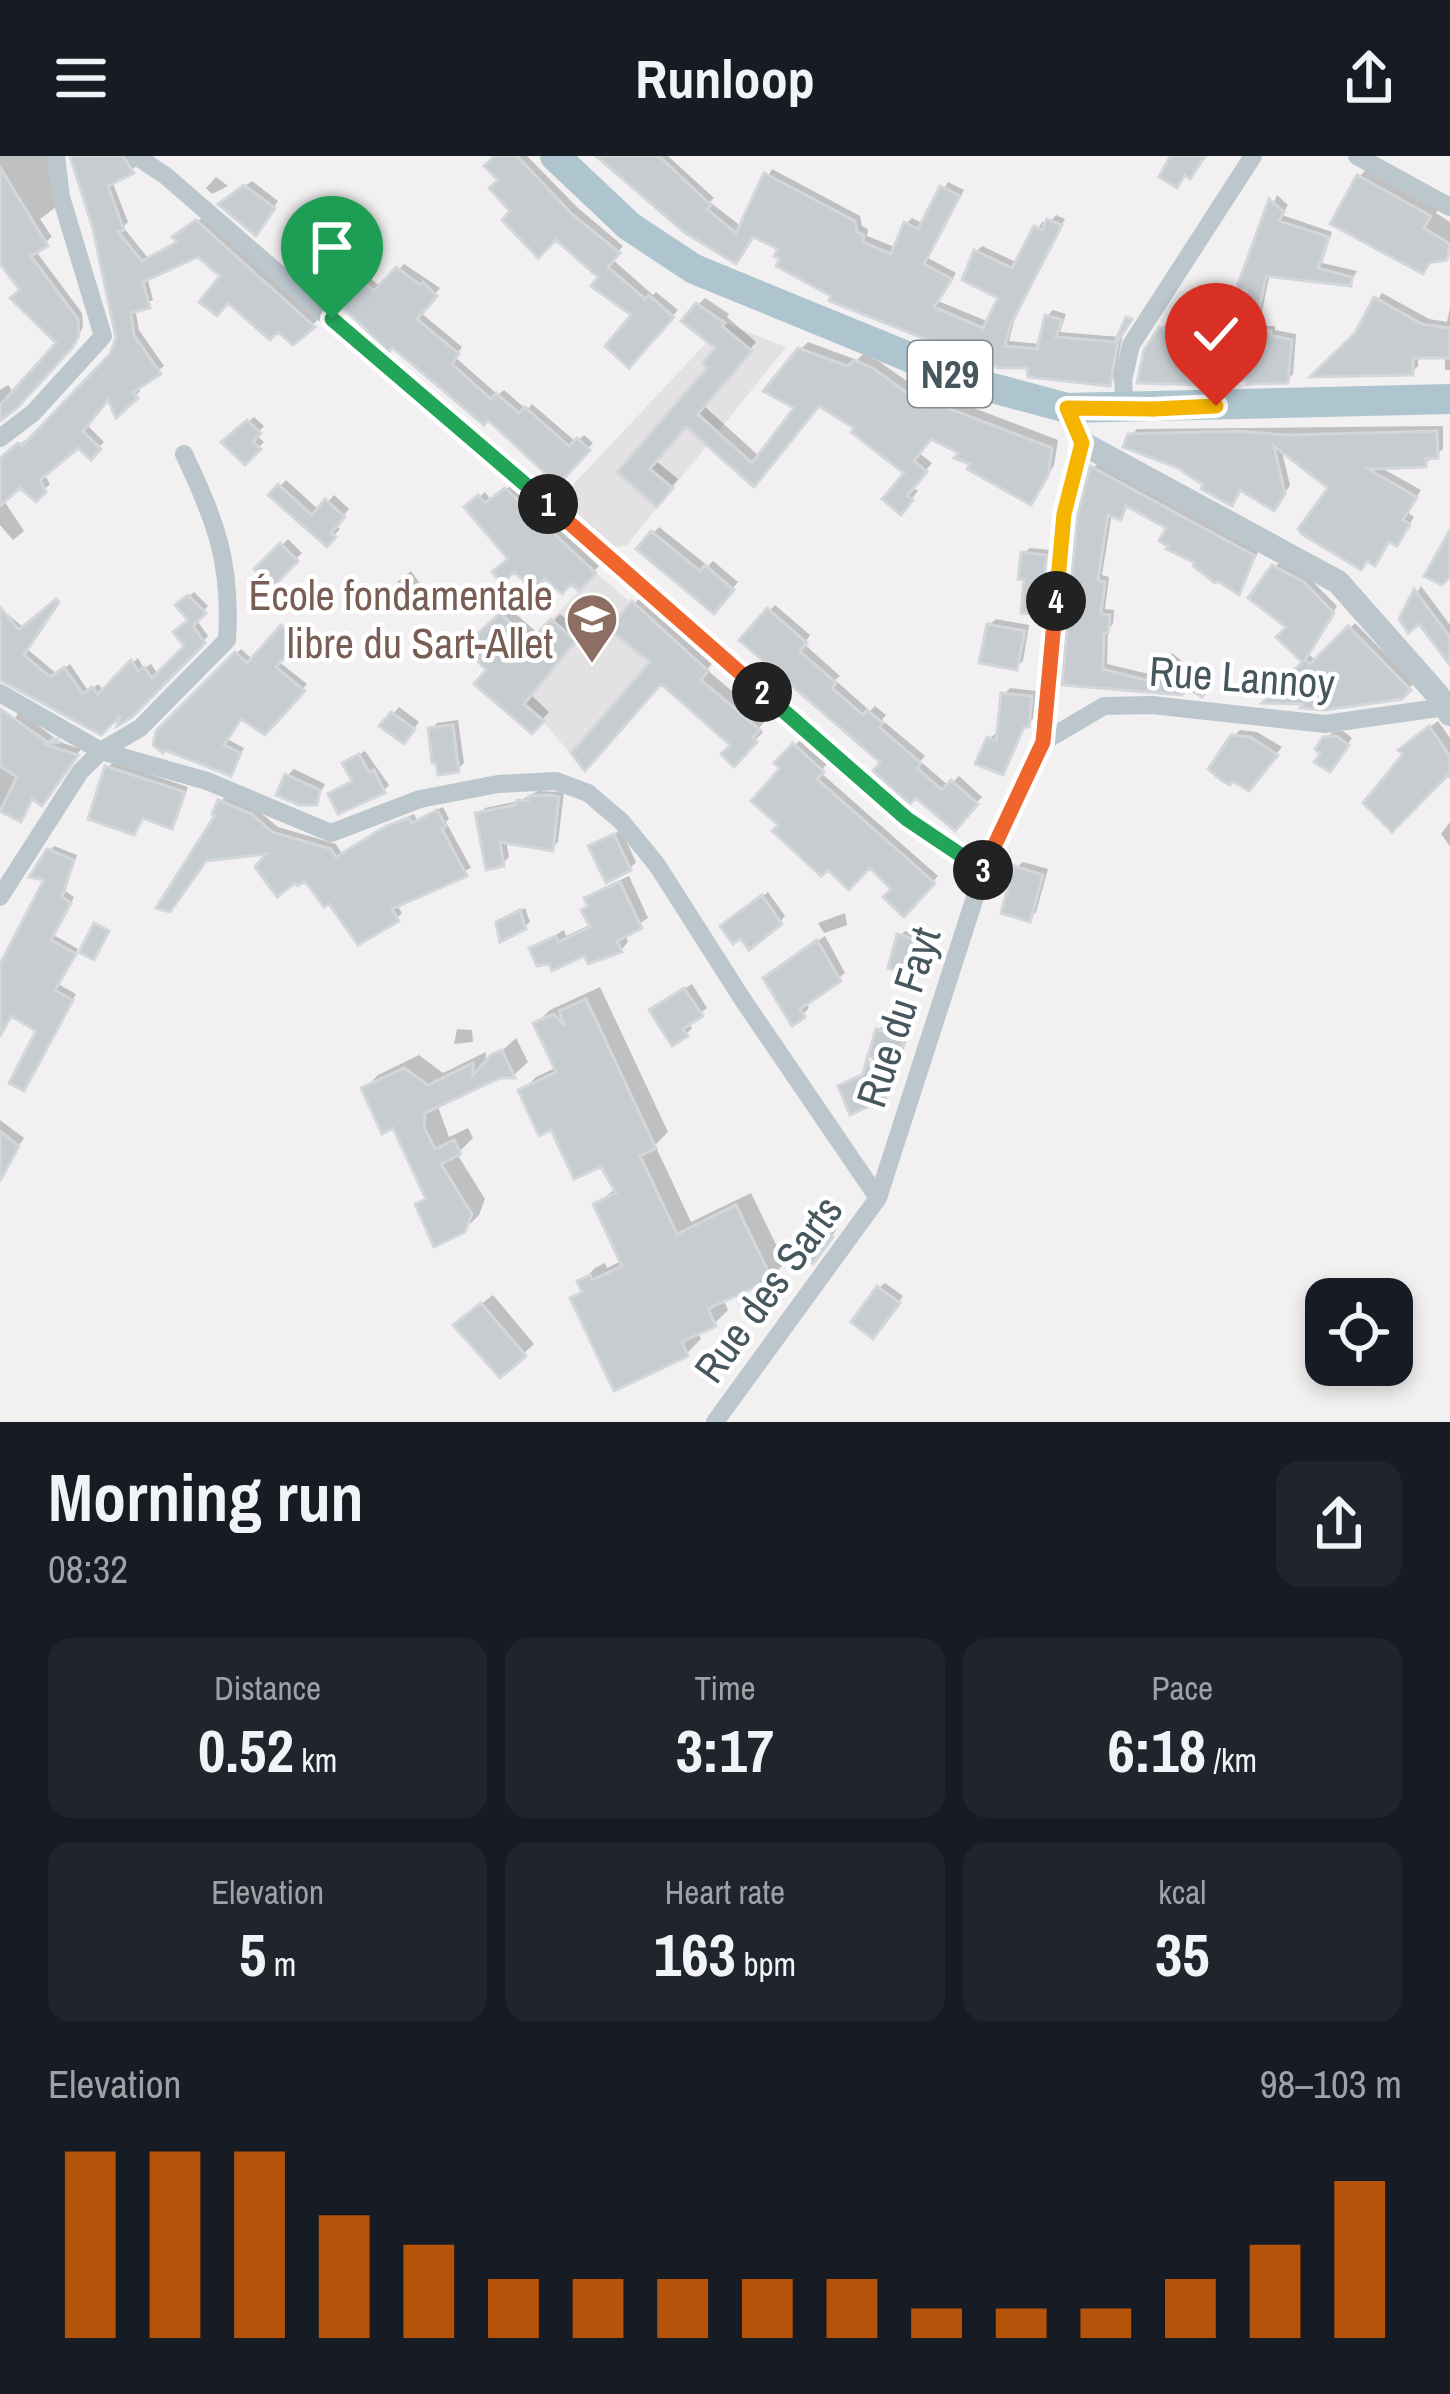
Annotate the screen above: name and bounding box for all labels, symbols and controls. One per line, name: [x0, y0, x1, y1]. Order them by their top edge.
text: Runloop: [635, 42, 815, 115]
icon: menu: [48, 45, 114, 111]
icon: share: [1336, 45, 1402, 111]
pin: [281, 196, 383, 319]
icon: arrive: [299, 214, 365, 280]
pin: [1165, 283, 1267, 406]
icon: check: [1183, 301, 1249, 367]
road number: N29: [908, 341, 992, 407]
pin: 1: [518, 474, 578, 534]
text: 1: [540, 482, 556, 526]
place label: École fondamentale libre du Sart-Allet: [249, 567, 553, 671]
pin: 4: [1026, 571, 1086, 631]
text: 4: [1048, 579, 1064, 623]
school or university icon: École fondamentale libre du Sart-Allet: [564, 591, 620, 665]
street label: Rue Lannoy: [1147, 643, 1337, 711]
pin: 2: [732, 662, 792, 722]
text: 2: [754, 670, 770, 714]
pin: 3: [953, 840, 1013, 900]
text: 3: [975, 848, 991, 892]
street label: Rue du Fayt: [843, 920, 953, 1114]
street label: Rue des Sarts: [681, 1184, 855, 1394]
map controls: [1305, 1278, 1413, 1386]
button: locate: [1305, 1278, 1413, 1386]
text: Morning run: [48, 1453, 364, 1542]
button: share: [1276, 1461, 1402, 1587]
text: 08:32: [48, 1543, 128, 1595]
text: Distance: [214, 1666, 321, 1710]
text: Time: [694, 1666, 756, 1710]
text: Pace: [1151, 1666, 1213, 1710]
text: 0.52: [198, 1710, 294, 1791]
text: 3:17: [676, 1710, 774, 1791]
text: 6:18: [1108, 1710, 1206, 1791]
text: km: [294, 1738, 337, 1782]
text: /km: [1206, 1738, 1257, 1782]
text: Elevation: [211, 1870, 324, 1914]
text: Heart rate: [665, 1870, 785, 1914]
text: kcal: [1158, 1870, 1206, 1914]
text: 5: [239, 1914, 266, 1995]
text: 163: [654, 1914, 736, 1995]
text: 35: [1155, 1914, 1210, 1995]
text: m: [266, 1942, 296, 1986]
text: bpm: [736, 1942, 796, 1986]
text: Elevation: [48, 2058, 181, 2110]
text: 98–103 m: [1260, 2058, 1402, 2110]

